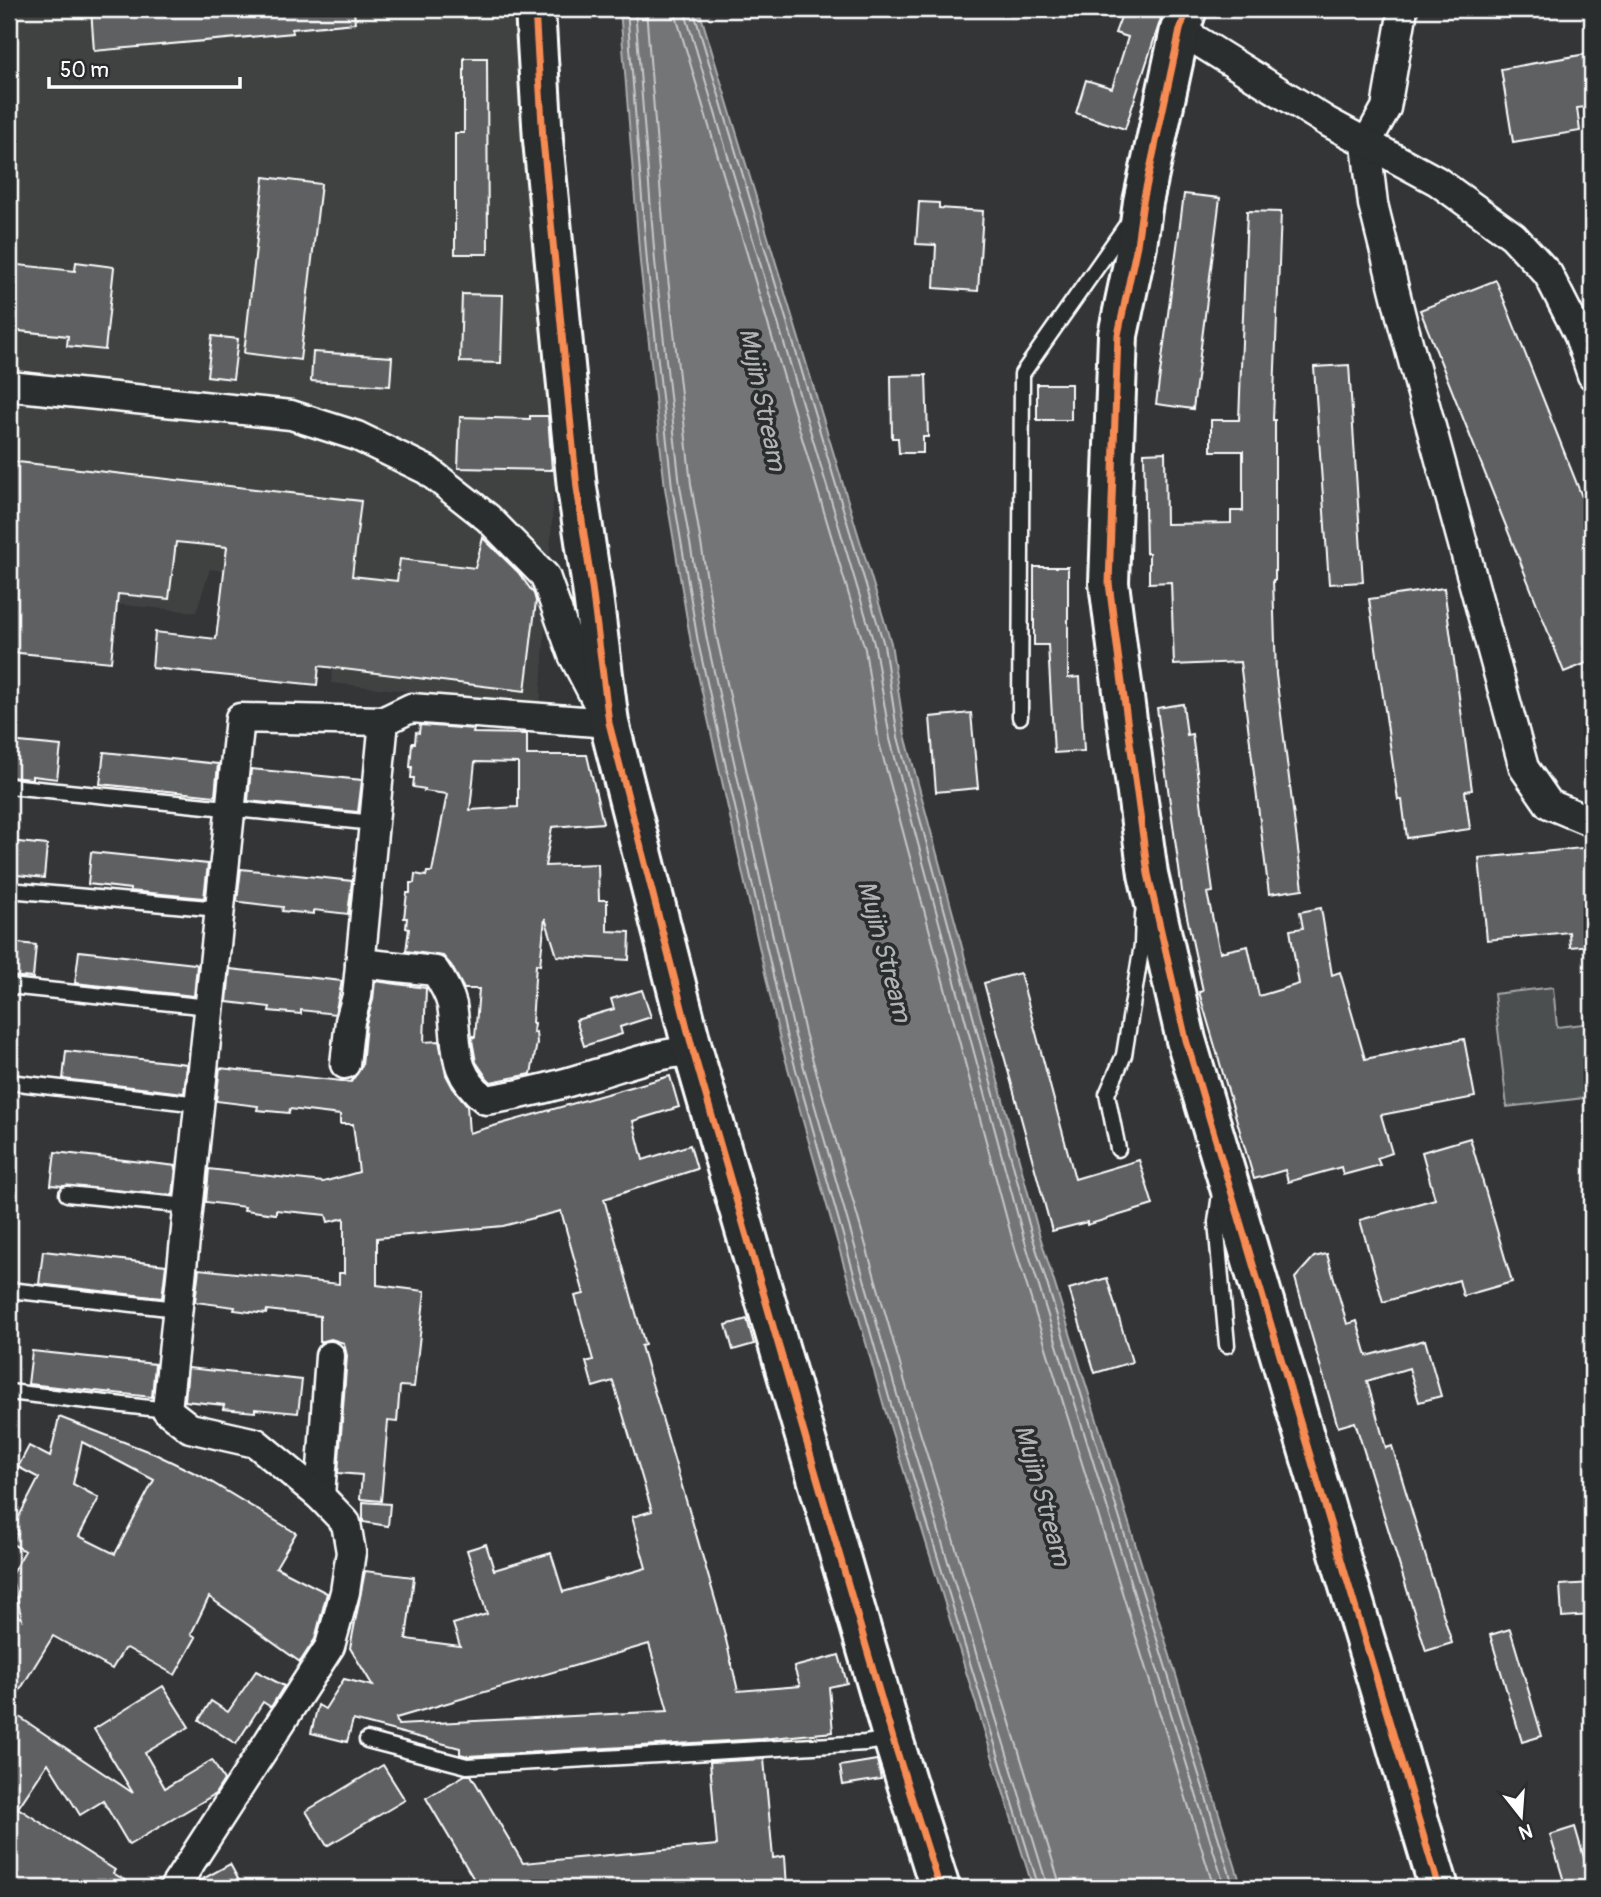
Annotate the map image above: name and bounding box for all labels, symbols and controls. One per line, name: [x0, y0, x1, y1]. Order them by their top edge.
scale bar: [49, 46, 240, 90]
text: 50 m: [60, 57, 109, 84]
water label: Mujin Stream: [731, 325, 793, 475]
water label: Mujin Stream: [850, 877, 919, 1027]
water label: Mujin Stream: [1007, 1421, 1078, 1571]
north arrow: [1486, 1782, 1556, 1852]
text: N: [1516, 1818, 1535, 1845]

